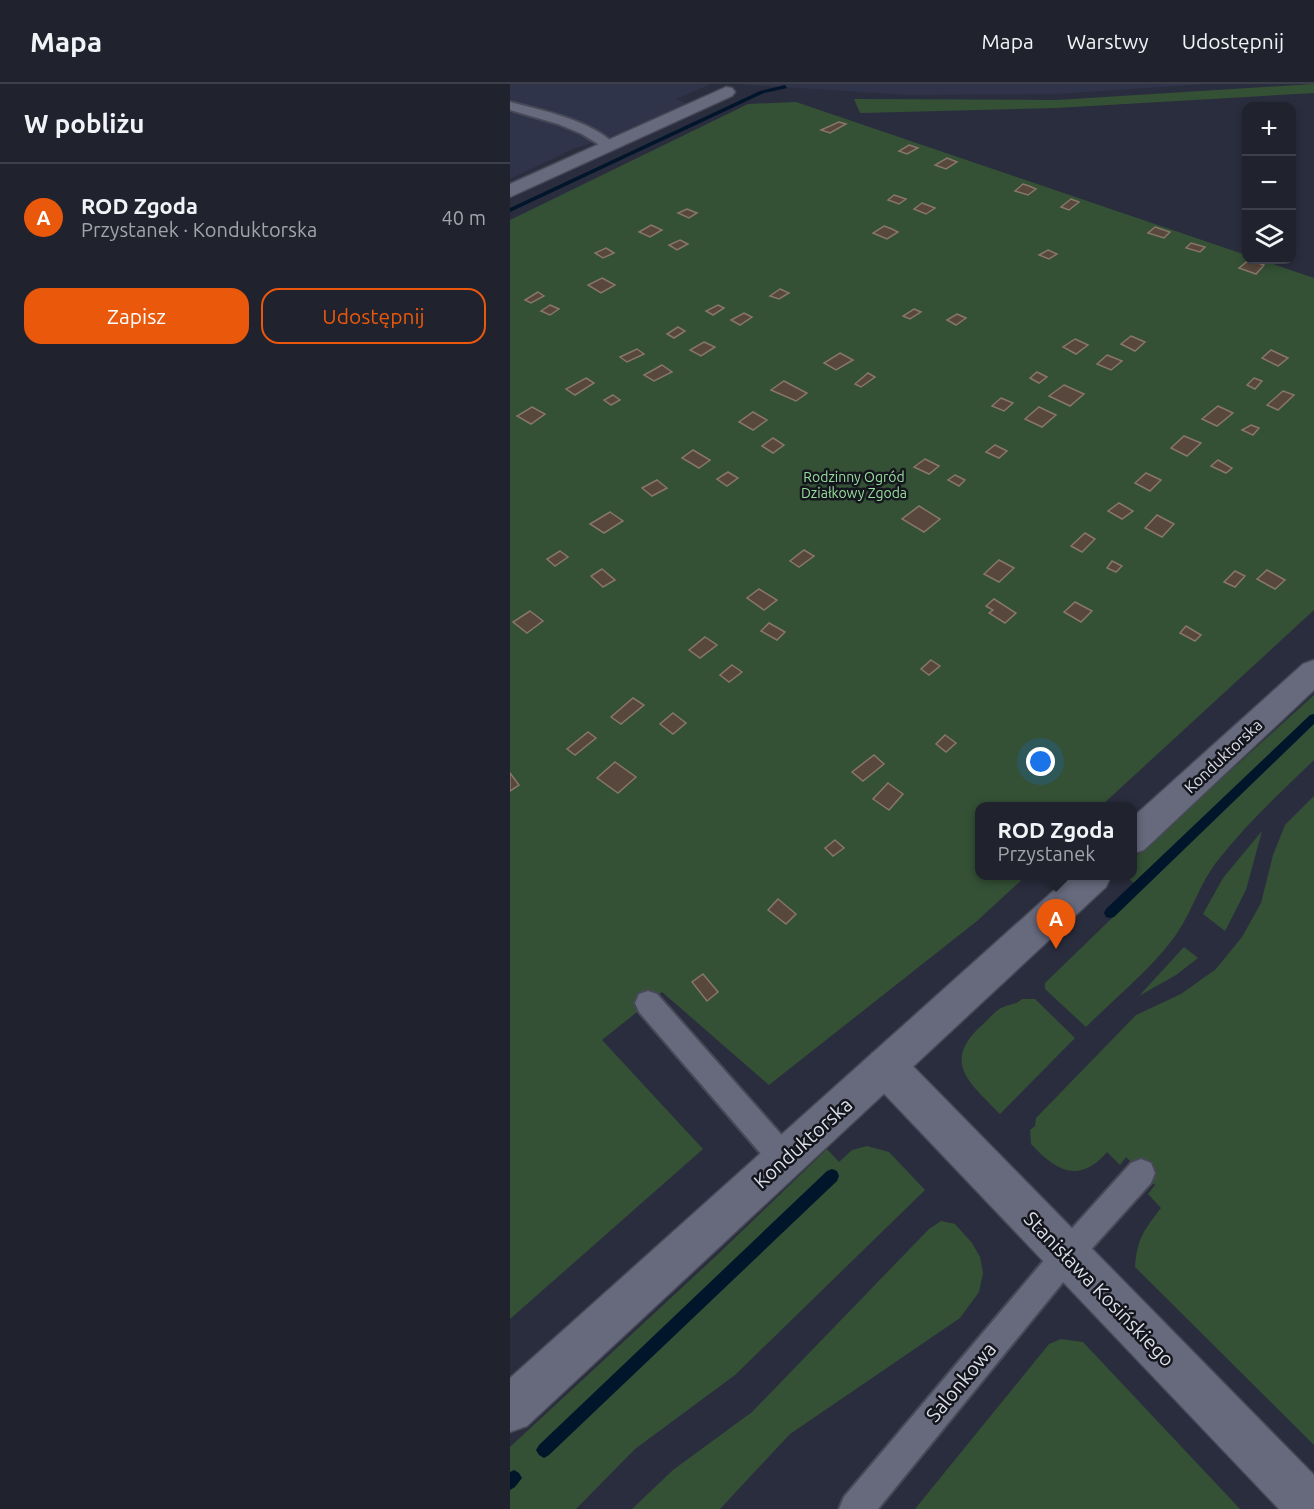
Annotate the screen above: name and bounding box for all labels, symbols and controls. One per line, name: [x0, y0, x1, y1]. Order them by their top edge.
text: Mapa: [30, 26, 102, 57]
text: Mapa: [982, 29, 1034, 53]
text: Warstwy: [1067, 29, 1149, 53]
text: Udostępnij: [1182, 29, 1284, 53]
map controls: [1242, 102, 1296, 264]
button: +: [1242, 102, 1296, 156]
text: W pobliżu: [24, 109, 145, 138]
button: −: [1242, 156, 1296, 210]
text: ROD Zgoda: [81, 193, 198, 218]
text: A: [36, 206, 51, 229]
text: 40 m: [442, 206, 486, 229]
button: layers: [1242, 210, 1296, 264]
text: Przystanek · Konduktorska: [81, 218, 317, 241]
button: Zapisz: [24, 288, 249, 344]
button: Udostępnij: [261, 288, 486, 344]
park label: Rodzinny Ogród Działkowy Zgoda: [801, 469, 907, 501]
street label: Konduktorska: [1180, 715, 1266, 797]
your location: [1026, 747, 1055, 776]
popup: [975, 802, 1137, 880]
text: ROD Zgoda: [998, 817, 1114, 842]
text: Przystanek: [998, 842, 1095, 865]
pin: A: [1036, 900, 1076, 949]
street label: Konduktorska: [749, 1092, 857, 1193]
street label: Stanisława Kosińskiego: [1020, 1207, 1179, 1371]
street label: Salonkowa: [921, 1337, 1000, 1426]

